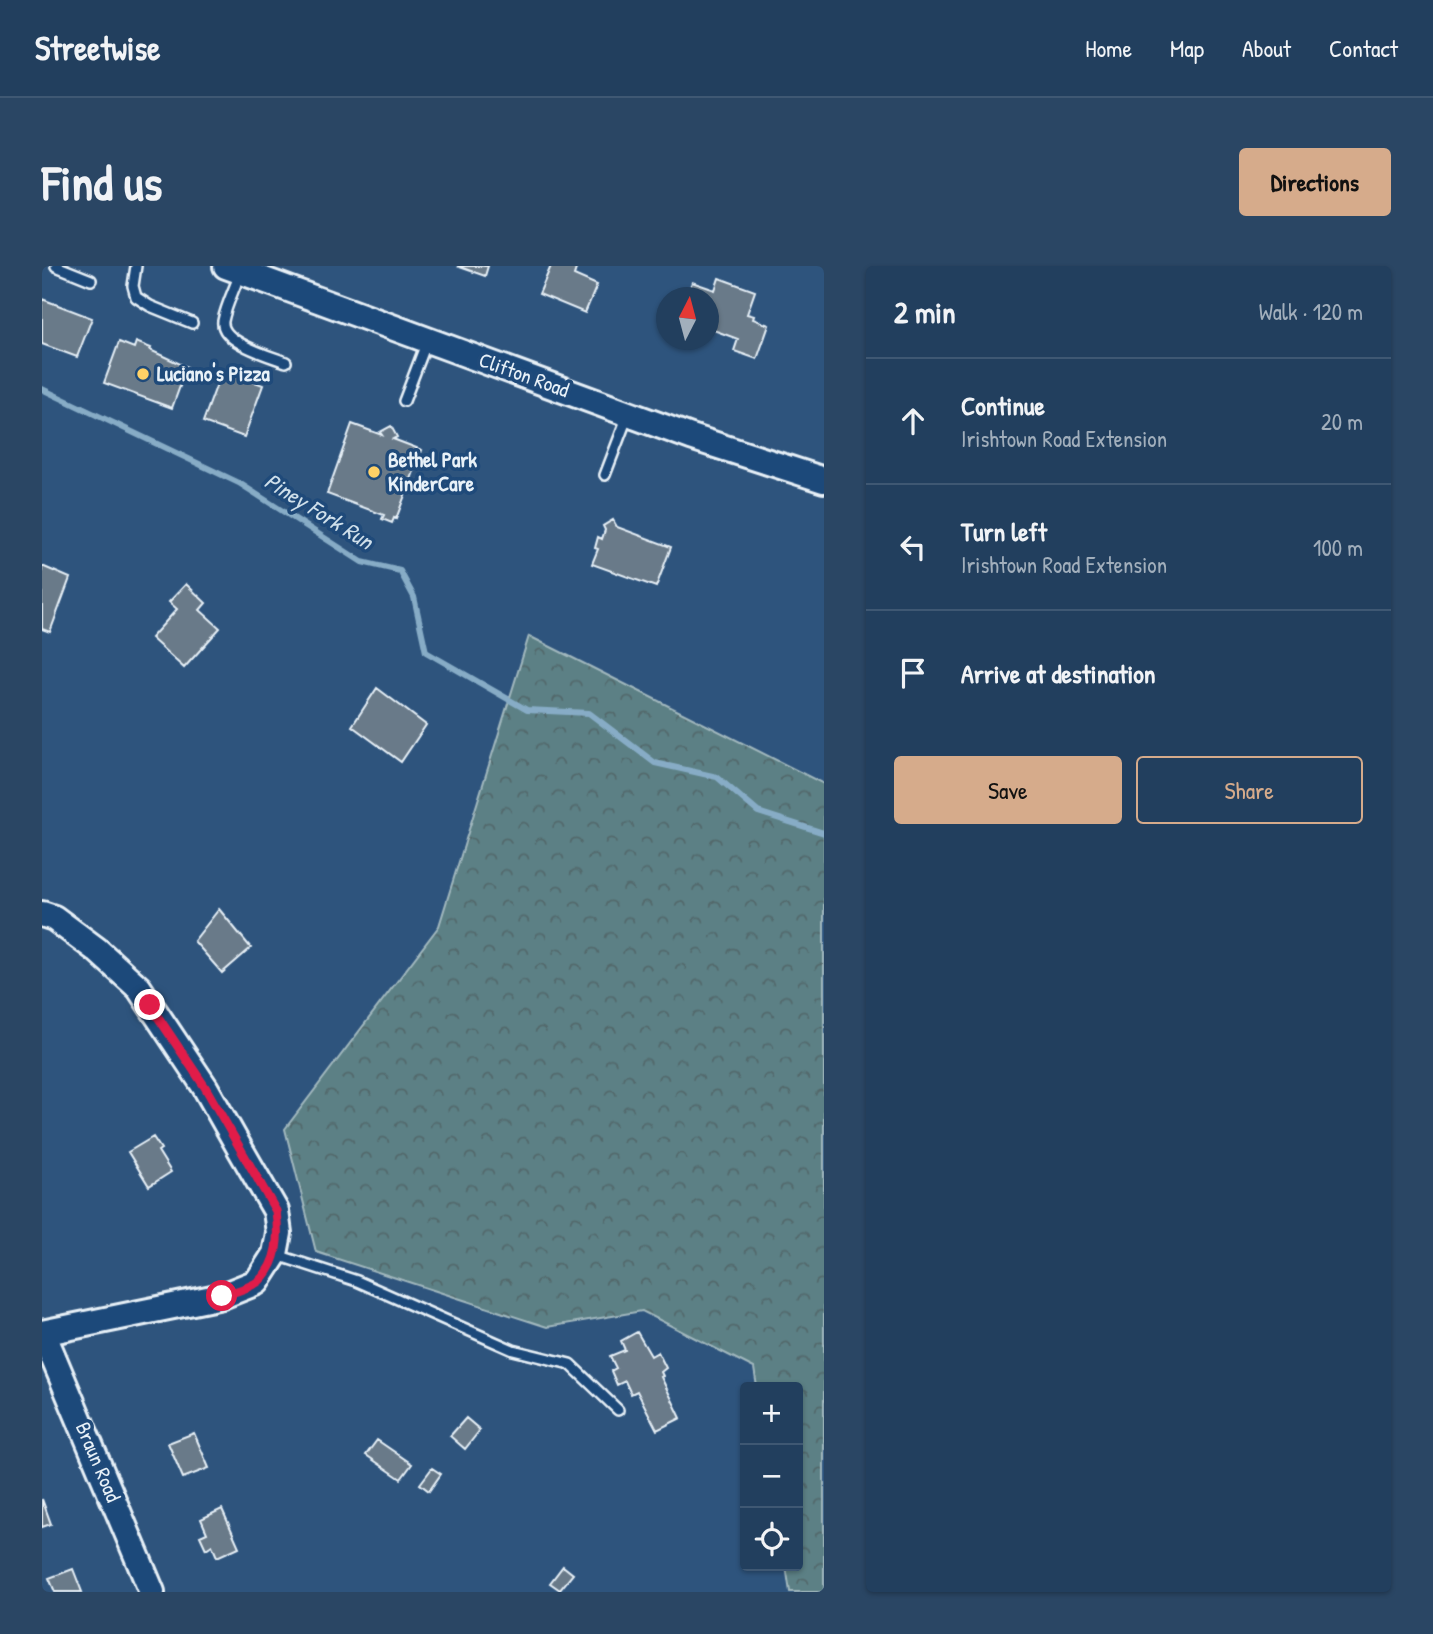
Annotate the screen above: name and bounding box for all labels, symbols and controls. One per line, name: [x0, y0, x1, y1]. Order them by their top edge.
text: Streetwise: [35, 26, 160, 70]
text: Home: [1085, 32, 1132, 64]
text: Map: [1170, 32, 1204, 64]
text: About: [1242, 32, 1291, 64]
text: Contact: [1329, 32, 1398, 64]
button: Directions: [1239, 148, 1391, 216]
text: Find us: [42, 149, 162, 215]
north arrow: [656, 287, 719, 350]
text: 2 min: [894, 292, 956, 332]
text: Walk · 120 m: [1259, 296, 1363, 327]
street label: Clifton Road: [475, 345, 573, 404]
place label: Luciano's Pizza: [157, 359, 270, 388]
marker: Luciano's Pizza: [135, 366, 151, 382]
text: Continue: [961, 388, 1045, 423]
icon: ahead: [894, 402, 932, 440]
text: 20 m: [1321, 406, 1363, 437]
text: Irishtown Road Extension: [961, 423, 1167, 454]
place label: Bethel Park KinderCare: [388, 445, 477, 498]
marker: Bethel Park KinderCare: [366, 464, 382, 480]
water label: Piney Fork Run: [259, 465, 381, 558]
text: Turn left: [961, 514, 1047, 549]
icon: left: [894, 528, 932, 566]
text: 100 m: [1313, 532, 1363, 563]
text: Irishtown Road Extension: [961, 549, 1167, 580]
icon: arrive: [894, 654, 932, 692]
text: Arrive at destination: [961, 656, 1156, 691]
button: Save: [894, 756, 1122, 824]
button: Share: [1136, 756, 1363, 824]
route end: [134, 989, 165, 1020]
route start: [206, 1280, 237, 1311]
map controls: [740, 1382, 803, 1571]
button: +: [740, 1382, 803, 1445]
street label: Braun Road: [69, 1417, 128, 1506]
button: −: [740, 1445, 803, 1508]
button: locate: [740, 1508, 803, 1571]

